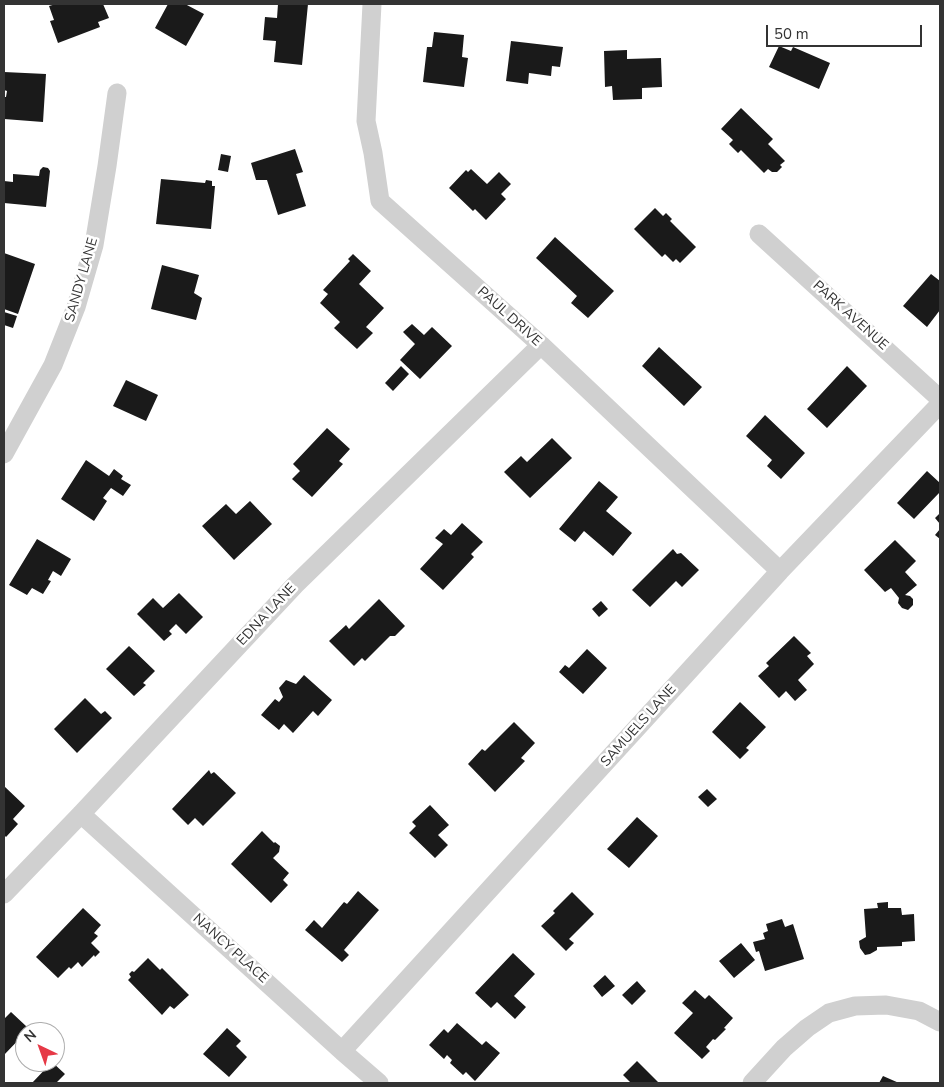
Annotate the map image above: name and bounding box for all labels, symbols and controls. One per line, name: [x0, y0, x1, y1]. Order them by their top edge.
scale bar: [769, 15, 925, 47]
text: 50 m: [774, 24, 809, 44]
street label: SANDY LANE: [62, 236, 102, 324]
street label: PARK AVENUE: [809, 278, 891, 354]
street label: PAUL DRIVE: [473, 284, 545, 350]
street label: EDNA LANE: [234, 580, 300, 650]
street label: SAMUELS LANE: [598, 681, 680, 771]
street label: NANCY PLACE: [189, 911, 271, 987]
north arrow: [15, 1022, 65, 1072]
text: N: [20, 1026, 41, 1047]

